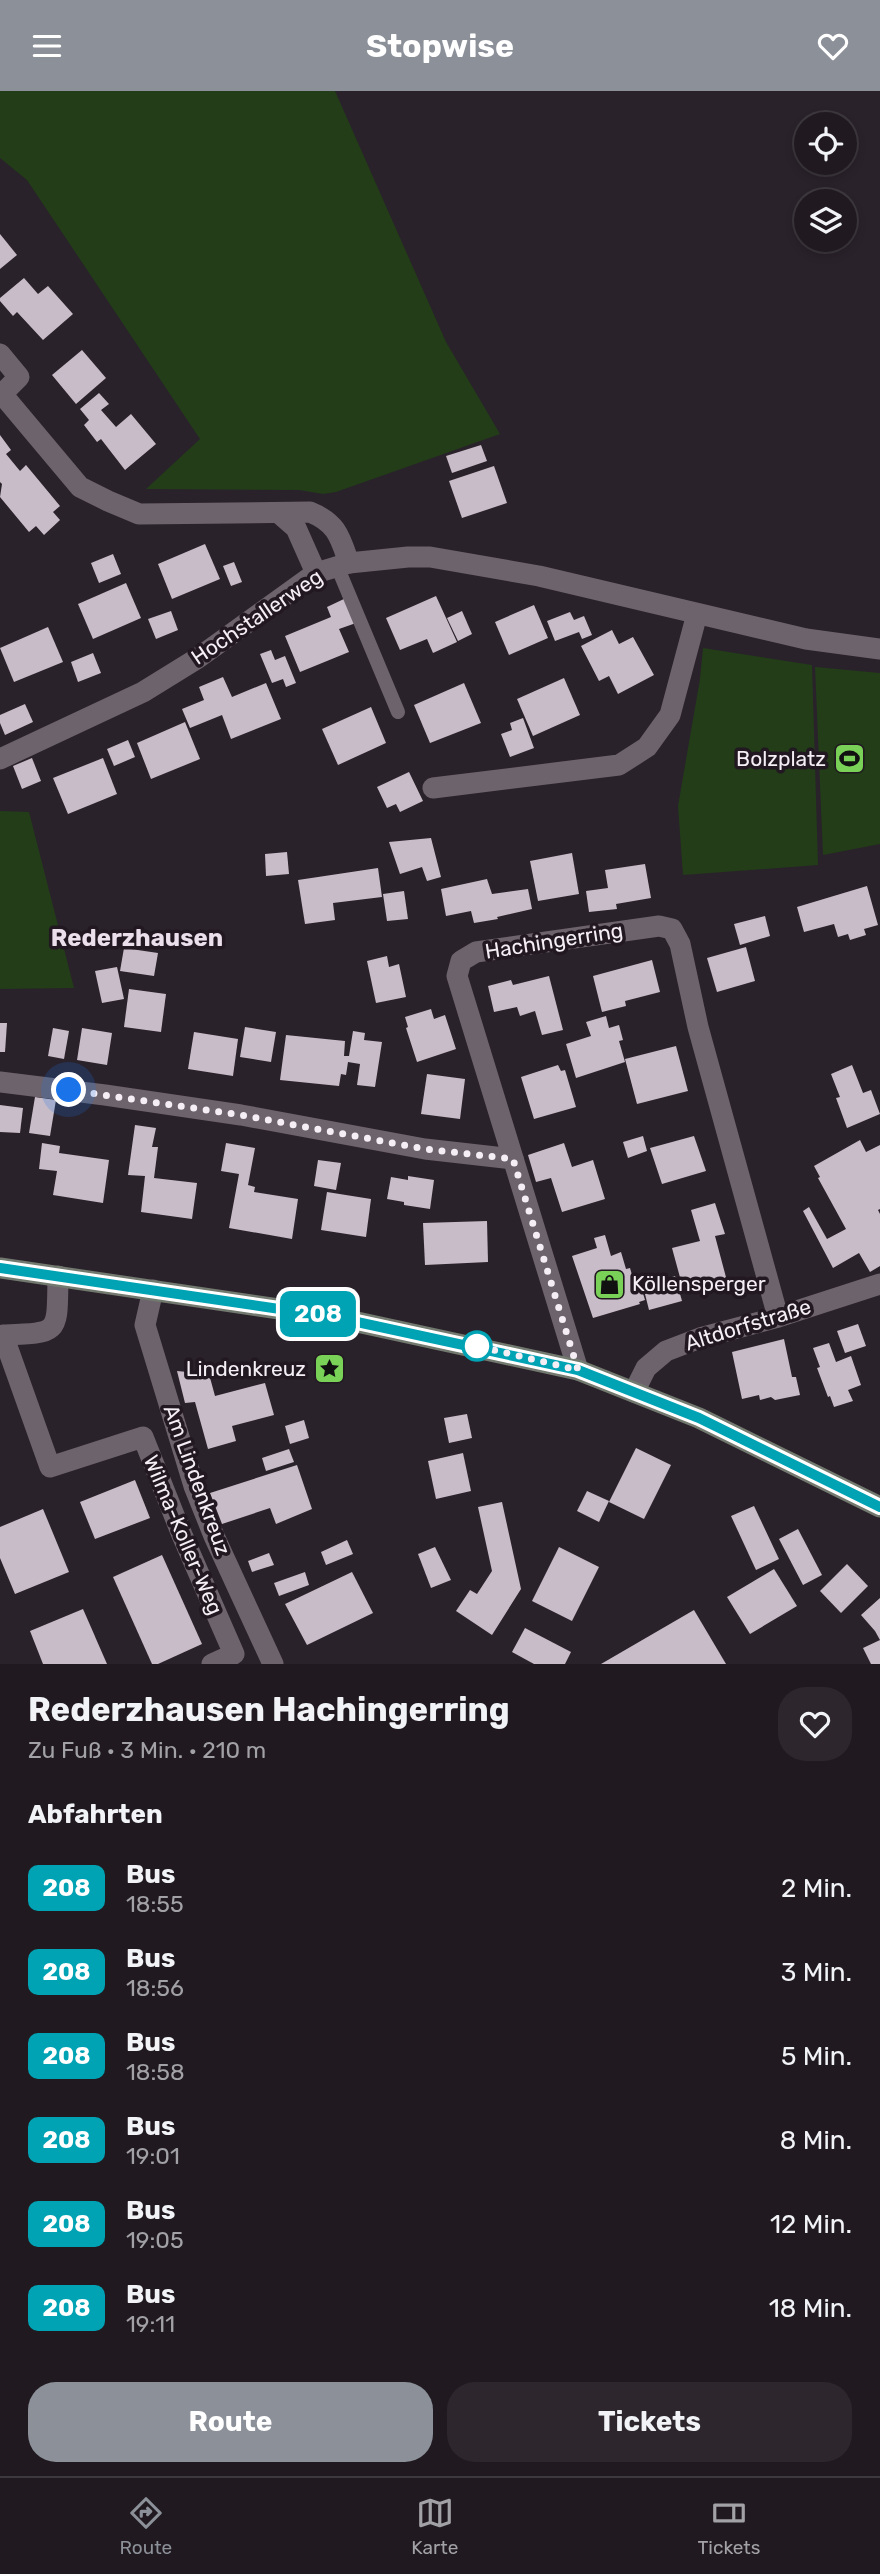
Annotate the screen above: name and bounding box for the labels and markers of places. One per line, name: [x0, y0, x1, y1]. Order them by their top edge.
sports icon: Bolzplatz: [832, 742, 866, 776]
place label: Bolzplatz: [736, 746, 826, 771]
shop icon: Köllensperger: [592, 1267, 626, 1301]
place label: Köllensperger: [632, 1271, 766, 1296]
unlabelled marker: [462, 1331, 492, 1361]
place icon: Lindenkreuz: [312, 1352, 346, 1386]
place label: Lindenkreuz: [186, 1356, 306, 1381]

